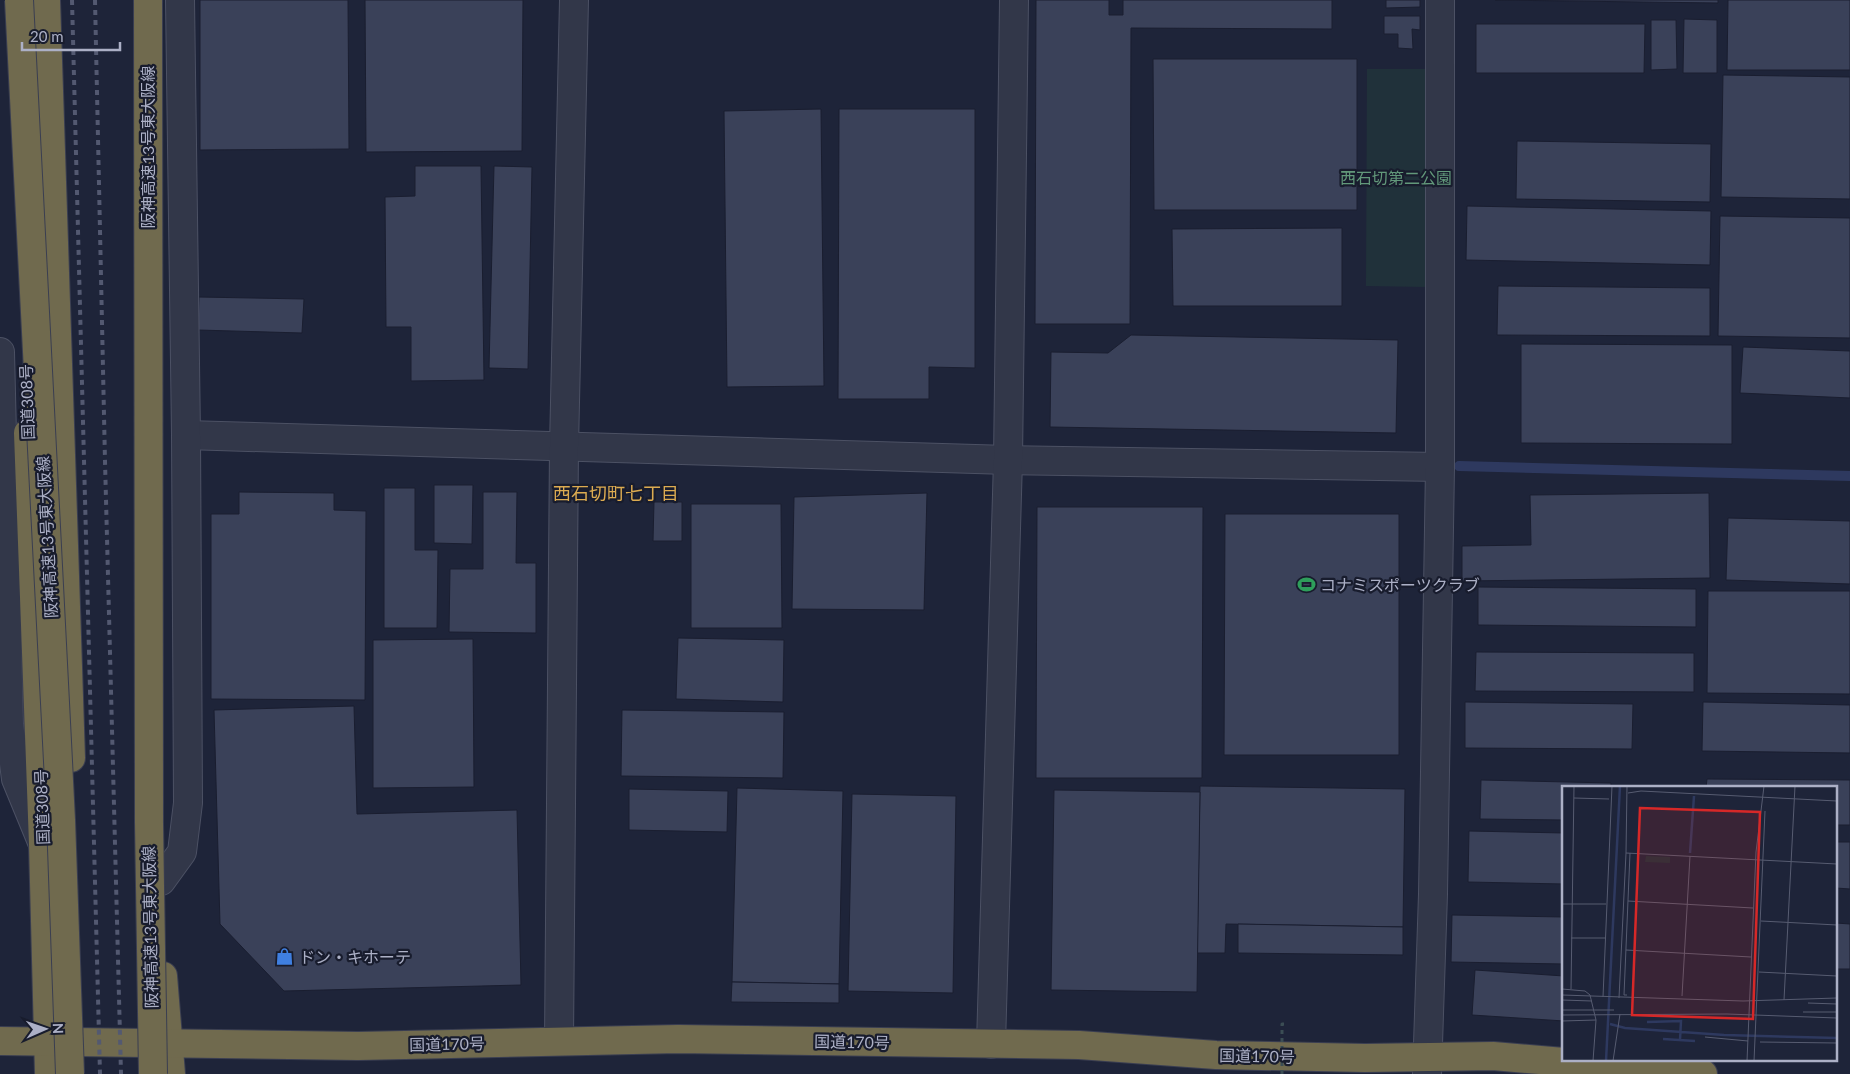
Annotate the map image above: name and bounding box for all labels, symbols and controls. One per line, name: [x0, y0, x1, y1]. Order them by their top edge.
scale bar: [22, 20, 120, 52]
text: 20 m: [30, 27, 64, 45]
street label: 阪神高速13号東大阪線: [138, 66, 157, 228]
park label: 西石切第二公園: [1340, 168, 1452, 187]
street label: 国道308号: [16, 364, 37, 440]
street label: 阪神高速13号東大阪線: [33, 455, 60, 619]
district label: 西石切町七丁目: [553, 482, 679, 504]
sports icon: コナミスポーツクラブ: [1296, 575, 1316, 595]
place label: コナミスポーツクラブ: [1320, 575, 1480, 594]
street label: 国道308号: [31, 769, 52, 845]
inset map: [1562, 786, 1838, 1062]
street label: 阪神高速13号東大阪線: [139, 846, 160, 1008]
shop icon: ドン・キホーテ: [275, 947, 295, 967]
place label: ドン・キホーテ: [299, 947, 411, 966]
north arrow: [20, 1004, 70, 1054]
text: N: [50, 1023, 67, 1034]
street label: 国道170号: [814, 1031, 890, 1052]
street label: 国道170号: [409, 1033, 485, 1054]
street label: 国道170号: [1219, 1045, 1295, 1066]

